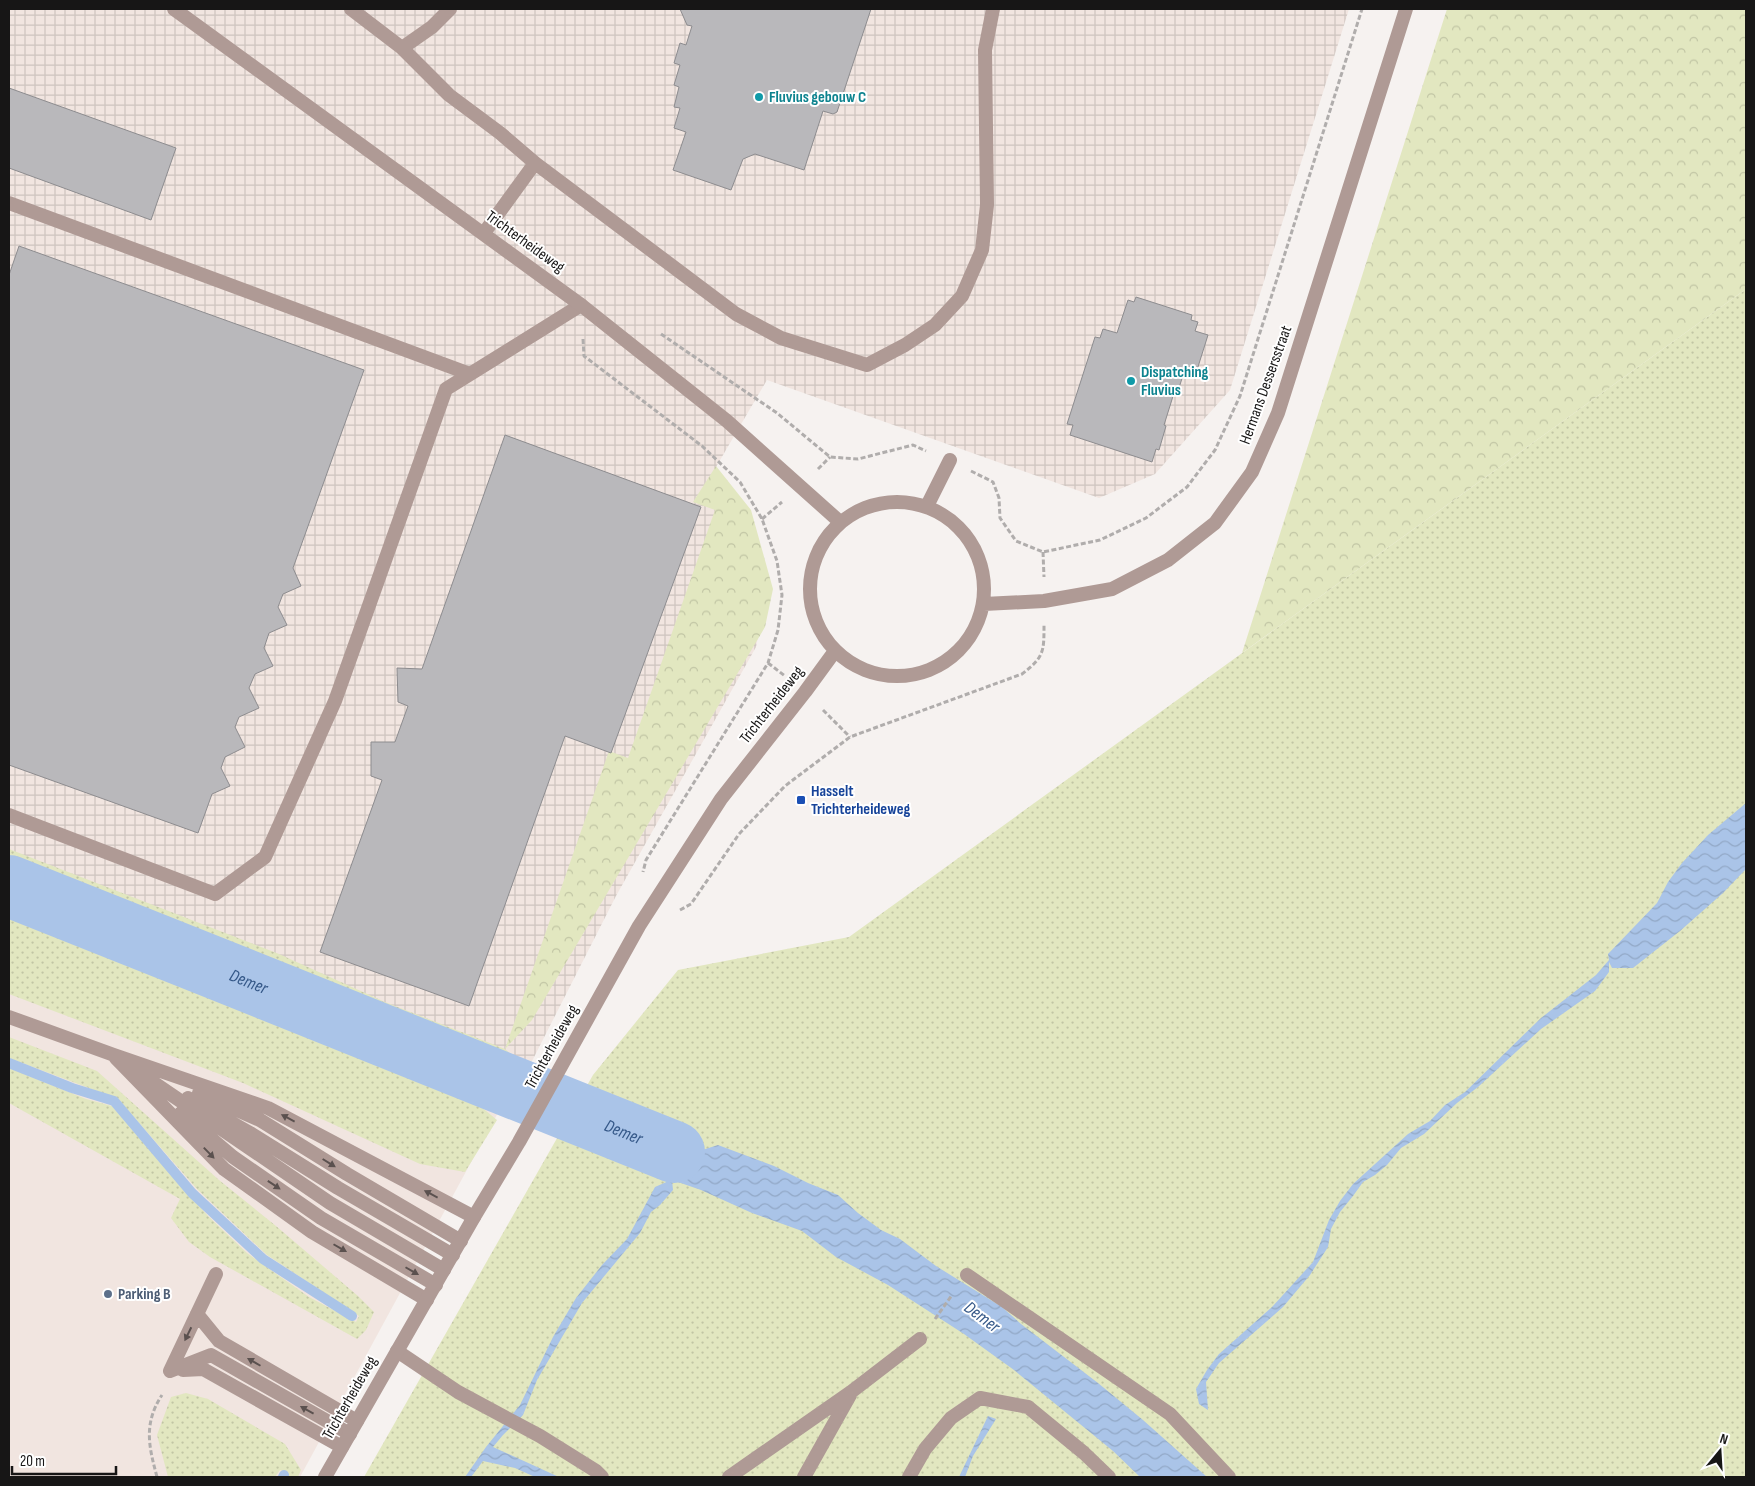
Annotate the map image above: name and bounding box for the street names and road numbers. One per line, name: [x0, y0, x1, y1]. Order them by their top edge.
street label: Trichterheideweg: [482, 207, 568, 277]
street label: Hermans Dessersstraat: [1236, 323, 1296, 447]
street label: Trichterheideweg: [736, 662, 808, 748]
street label: Trichterheideweg: [521, 1002, 583, 1092]
street label: Trichterheideweg: [319, 1353, 381, 1443]

